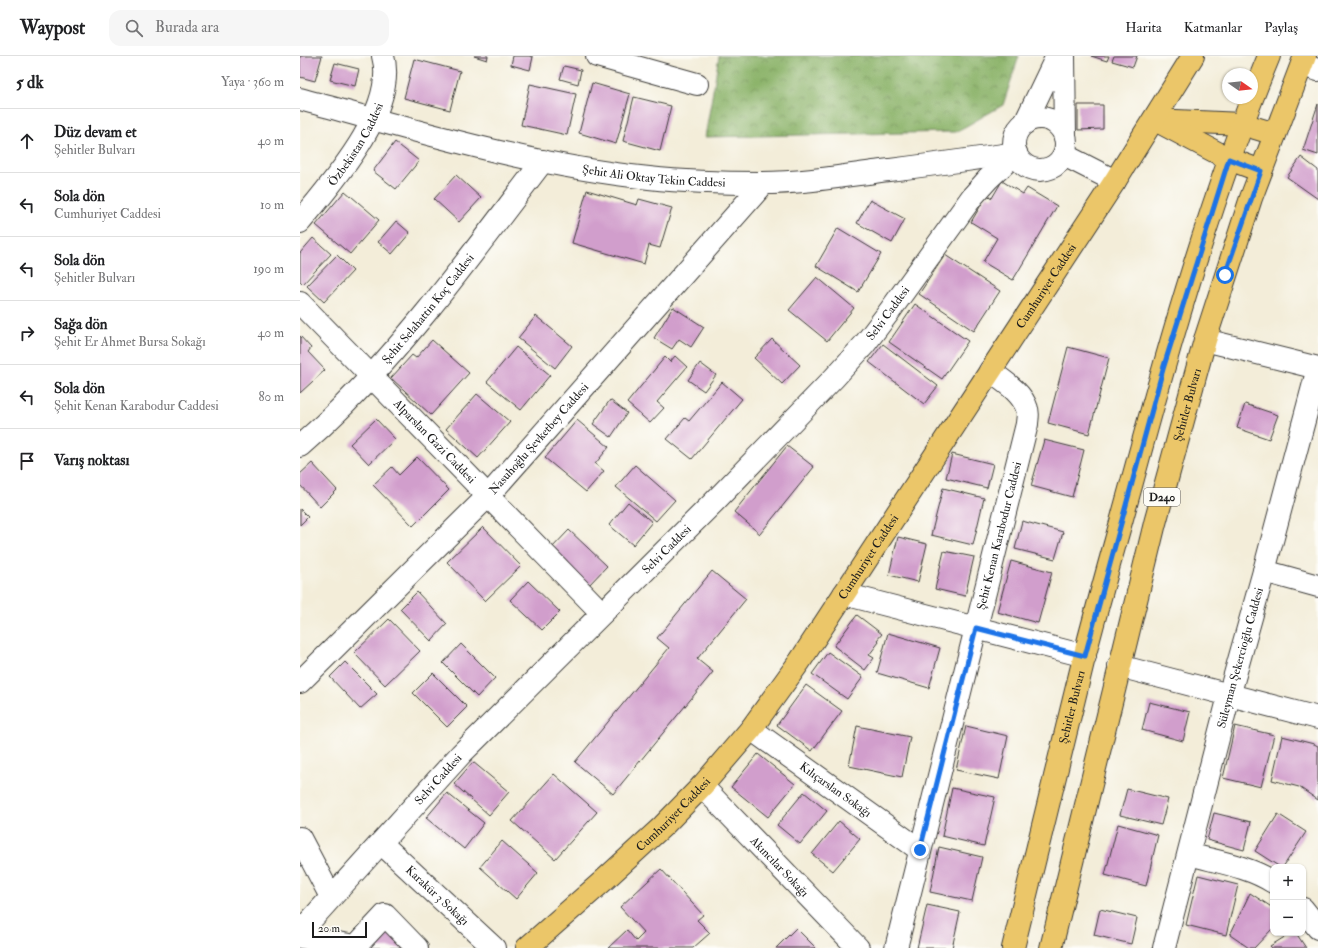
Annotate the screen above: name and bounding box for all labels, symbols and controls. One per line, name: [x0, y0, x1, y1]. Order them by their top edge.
search box: [109, 10, 389, 46]
text: Waypost: [20, 16, 85, 40]
icon: search: [123, 17, 145, 39]
text: Burada ara: [155, 18, 219, 37]
text: Harita: [1125, 19, 1162, 36]
text: Katmanlar: [1184, 19, 1242, 36]
text: Paylaş: [1264, 19, 1298, 36]
north arrow: [1222, 68, 1258, 104]
text: 5 dk: [16, 72, 44, 93]
text: Yaya · 360 m: [221, 74, 284, 90]
street label: Özbekistan Caddesi: [325, 101, 386, 189]
text: Düz devam et: [54, 123, 137, 142]
icon: ahead: [16, 130, 38, 152]
text: 40 m: [258, 133, 284, 149]
text: Şehitler Bulvarı: [54, 142, 135, 158]
street label: Şehit Ali Oktay Tekin Caddesi: [581, 161, 726, 190]
text: Sola dön: [54, 187, 105, 206]
icon: left: [16, 194, 38, 216]
text: 10 m: [260, 197, 284, 213]
text: Cumhuriyet Caddesi: [54, 206, 161, 222]
street label: Cumhuriyet Caddesi: [1013, 241, 1079, 332]
text: Sola dön: [54, 251, 105, 270]
street label: Şehit Selahattin Koç Caddesi: [379, 251, 477, 367]
icon: left: [16, 258, 38, 280]
text: 190 m: [253, 261, 284, 277]
route start: [1216, 266, 1234, 284]
text: Şehitler Bulvarı: [54, 270, 135, 286]
street label: Selvi Caddesi: [863, 283, 913, 343]
text: Sağa dön: [54, 315, 108, 334]
icon: right: [16, 322, 38, 344]
text: 40 m: [258, 325, 284, 341]
text: Şehit Er Ahmet Bursa Sokağı: [54, 334, 206, 350]
street label: Şehitler Bulvarı: [1170, 367, 1204, 443]
text: Sola dön: [54, 379, 105, 398]
street label: Nasuhoğlu Şevketbey Caddesi: [486, 380, 592, 497]
icon: left: [16, 386, 38, 408]
text: 80 m: [258, 389, 284, 405]
street label: Alparslan Gazi Caddesi: [390, 395, 479, 486]
text: Şehit Kenan Karabodur Caddesi: [54, 398, 219, 414]
icon: arrive: [16, 450, 38, 472]
text: Varış noktası: [54, 451, 129, 470]
street label: Şehit Kenan Karabodur Caddesi: [973, 460, 1025, 611]
road number: D240: [1144, 488, 1180, 506]
street label: Cumhuriyet Caddesi: [835, 512, 902, 602]
street label: Selvi Caddesi: [639, 522, 694, 577]
street label: Süleyman Şekercioğlu Caddesi: [1214, 586, 1267, 730]
street label: Şehitler Bulvarı: [1056, 669, 1088, 745]
street label: Selvi Caddesi: [411, 751, 465, 808]
street label: Kılıçarslan Sokağı: [797, 759, 875, 820]
street label: Cumhuriyet Caddesi: [633, 774, 713, 855]
street label: Akıncılar Sokağı: [747, 833, 812, 900]
route end: [911, 841, 929, 859]
street label: Karakür 3 Sokağı: [403, 862, 472, 928]
map controls: [1270, 864, 1306, 936]
button: +: [1270, 864, 1306, 900]
button: −: [1270, 900, 1306, 936]
scale bar: [312, 920, 367, 939]
text: 20 m: [318, 922, 340, 935]

